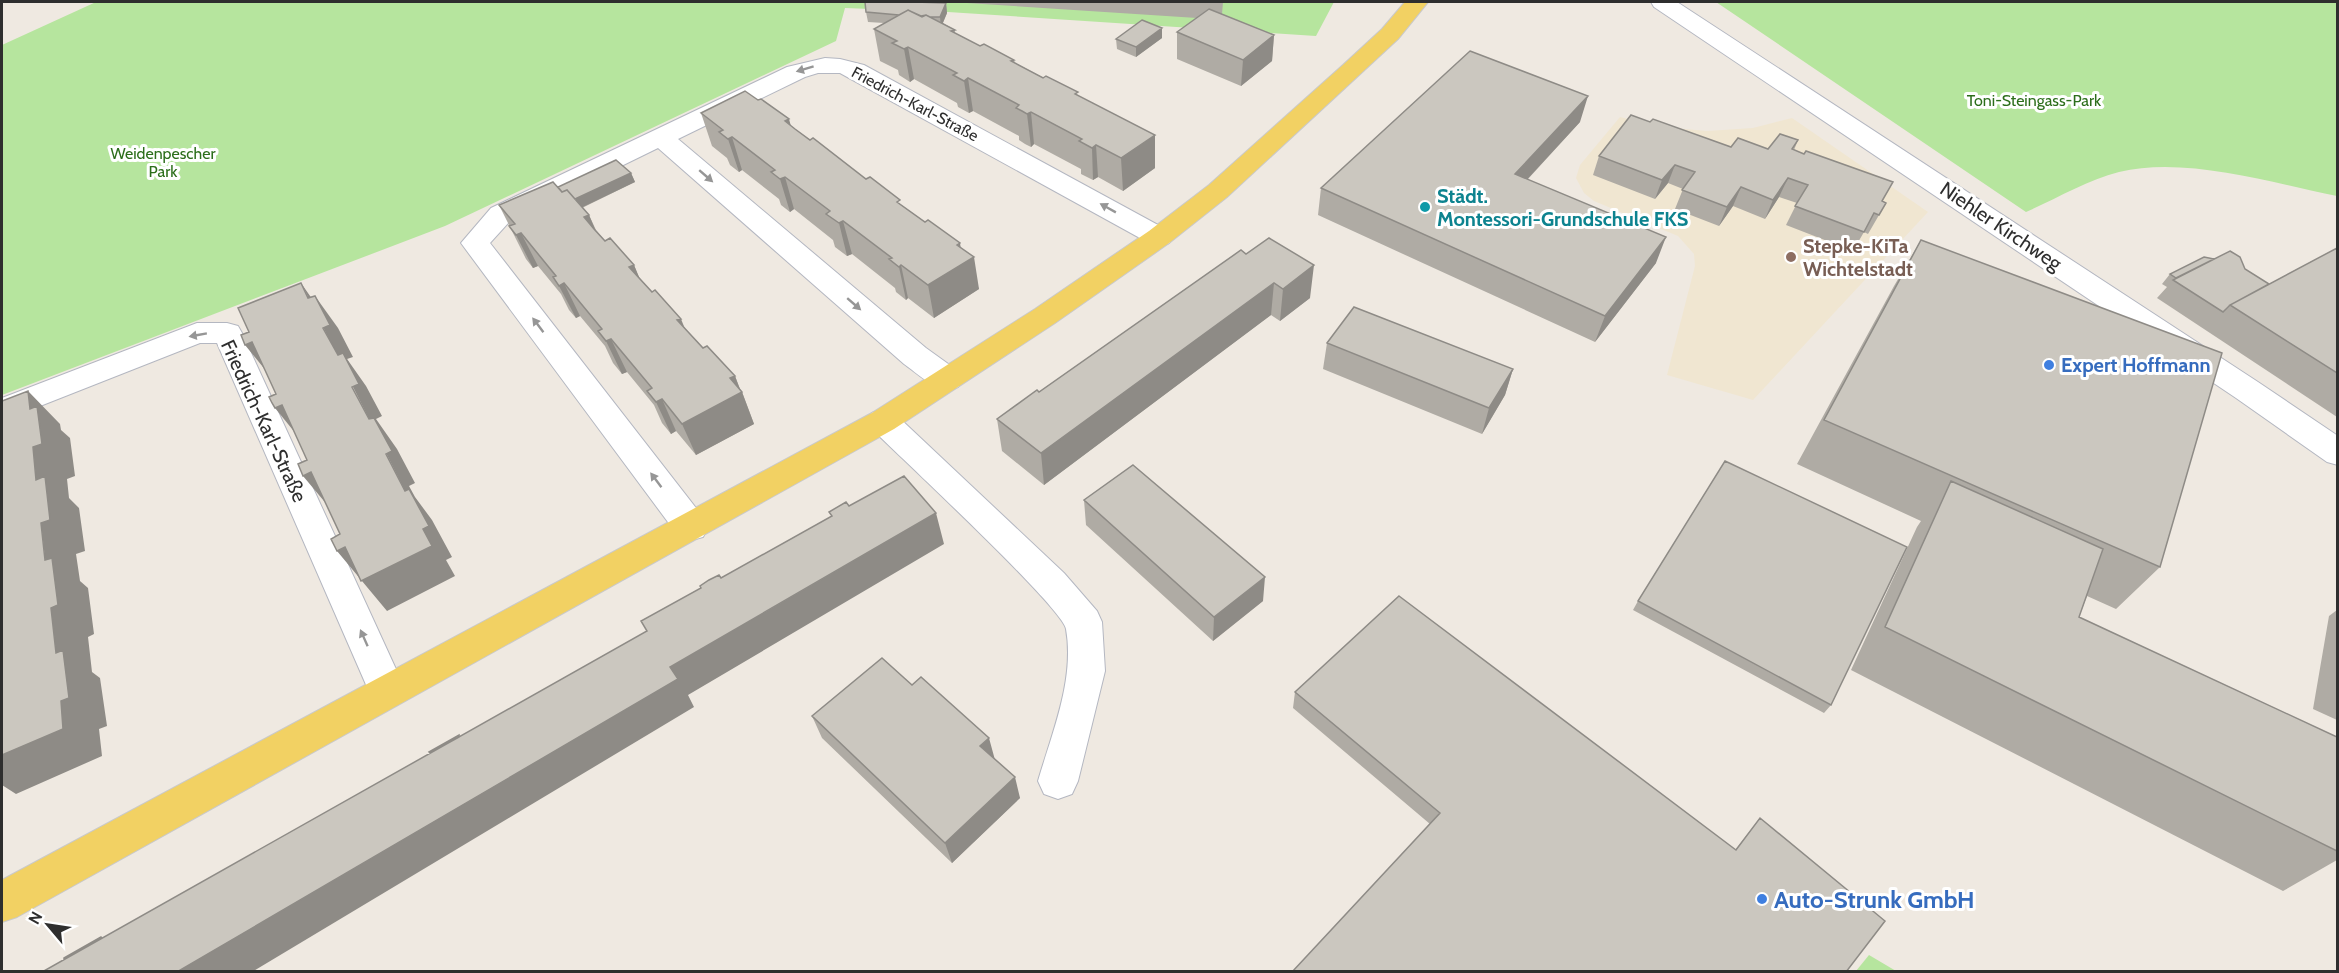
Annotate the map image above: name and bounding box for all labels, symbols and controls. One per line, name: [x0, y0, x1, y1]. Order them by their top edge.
street label: Friedrich-Karl-Straße: [848, 63, 982, 145]
one-way arrow: [796, 65, 814, 75]
park label: Toni-Steingass-Park: [1967, 91, 2102, 110]
park label: Weidenpescher Park: [110, 144, 216, 181]
one-way arrow: [698, 170, 714, 183]
street label: Niehler Kirchweg: [1936, 177, 2067, 276]
place label: Städt. Montessori-Grundschule FKS: [1437, 184, 1689, 231]
marker: Städt. Montessori-Grundschule FKS: [1418, 200, 1432, 214]
one-way arrow: [1099, 203, 1116, 213]
place label: Stepke-KiTa Wichtelstadt: [1803, 234, 1913, 281]
marker: Stepke-KiTa Wichtelstadt: [1784, 250, 1798, 264]
one-way arrow: [846, 297, 861, 310]
one-way arrow: [532, 318, 544, 333]
one-way arrow: [188, 331, 207, 340]
street label: Friedrich-Karl-Straße: [216, 336, 312, 506]
place label: Expert Hoffmann: [2061, 353, 2211, 377]
marker: Expert Hoffmann: [2042, 358, 2056, 372]
one-way arrow: [650, 472, 662, 488]
one-way arrow: [359, 629, 368, 646]
place label: Auto-Strunk GmbH: [1774, 885, 1975, 914]
marker: Auto-Strunk GmbH: [1755, 892, 1769, 906]
north arrow: [18, 895, 78, 955]
text: N: [24, 908, 46, 928]

